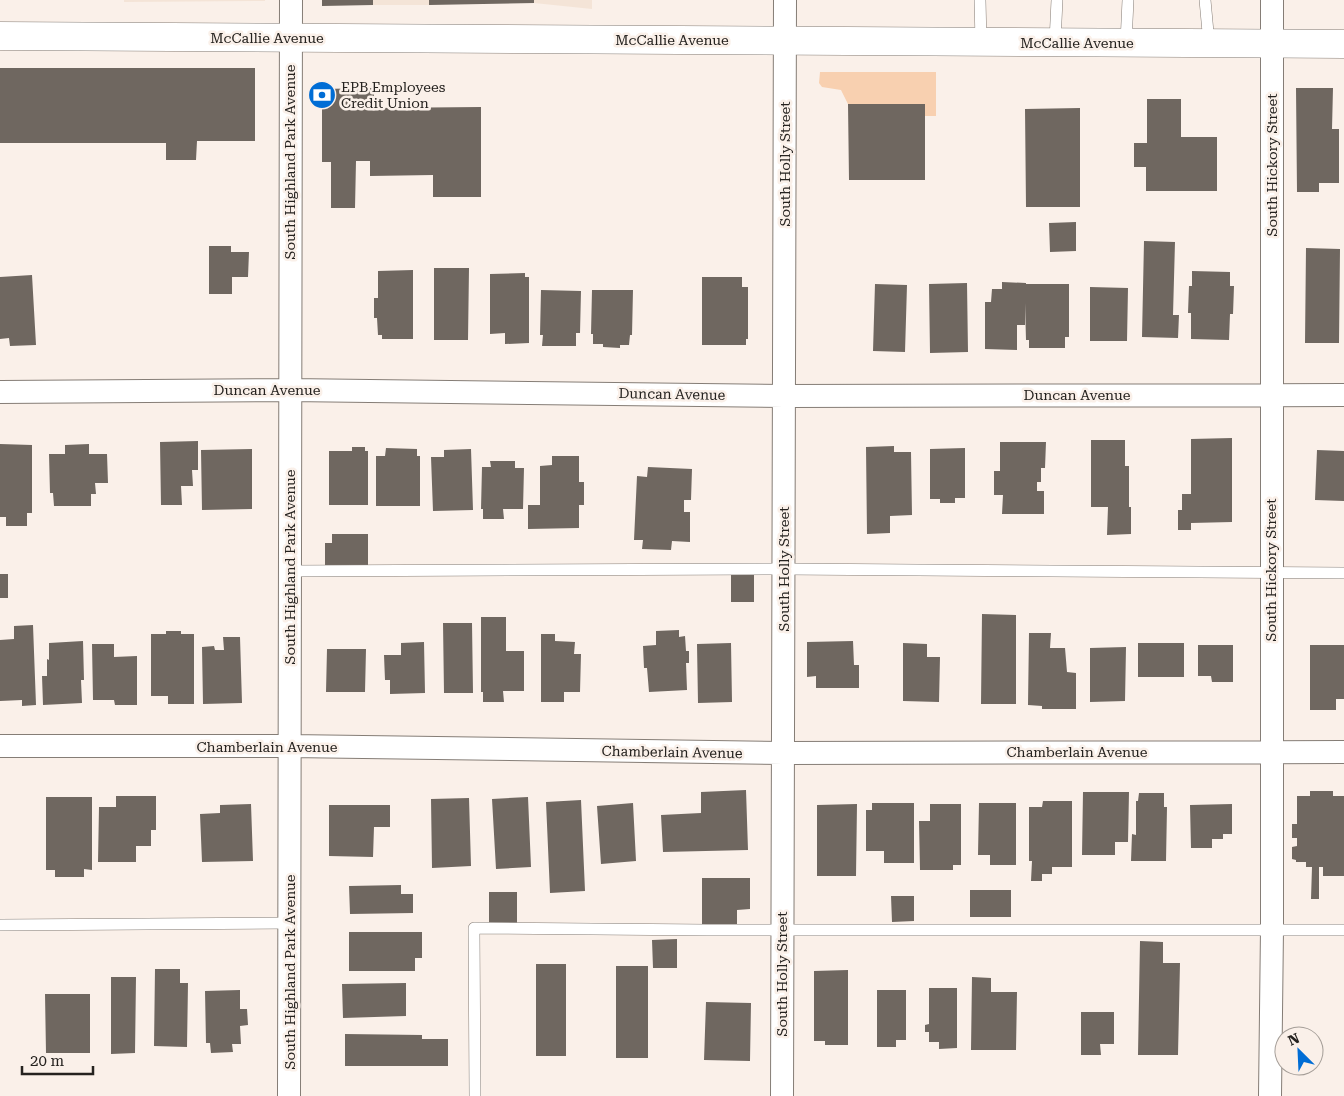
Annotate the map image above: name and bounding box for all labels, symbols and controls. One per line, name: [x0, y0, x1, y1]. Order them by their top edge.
street label: McCallie Avenue: [210, 30, 324, 46]
street label: McCallie Avenue: [615, 32, 729, 48]
street label: McCallie Avenue: [1020, 35, 1134, 51]
street label: South Highland Park Avenue: [282, 64, 298, 260]
place label: EPB Employees Credit Union: [341, 79, 446, 111]
bank icon: EPB Employees Credit Union: [307, 80, 337, 110]
street label: South Hickory Street: [1264, 93, 1280, 237]
street label: South Holly Street: [777, 102, 793, 226]
street label: Duncan Avenue: [214, 382, 321, 398]
street label: Duncan Avenue: [618, 385, 726, 403]
street label: Duncan Avenue: [1024, 387, 1131, 403]
street label: South Highland Park Avenue: [282, 469, 298, 665]
street label: South Hickory Street: [1263, 498, 1279, 642]
street label: South Holly Street: [776, 507, 792, 631]
street label: Chamberlain Avenue: [197, 739, 338, 755]
street label: Chamberlain Avenue: [601, 743, 743, 761]
street label: Chamberlain Avenue: [1007, 744, 1148, 760]
street label: South Highland Park Avenue: [282, 874, 298, 1070]
street label: South Holly Street: [774, 912, 790, 1036]
north arrow: [1274, 1026, 1324, 1076]
text: N: [1286, 1030, 1302, 1049]
scale bar: [22, 1044, 94, 1076]
text: 20 m: [30, 1052, 65, 1070]

